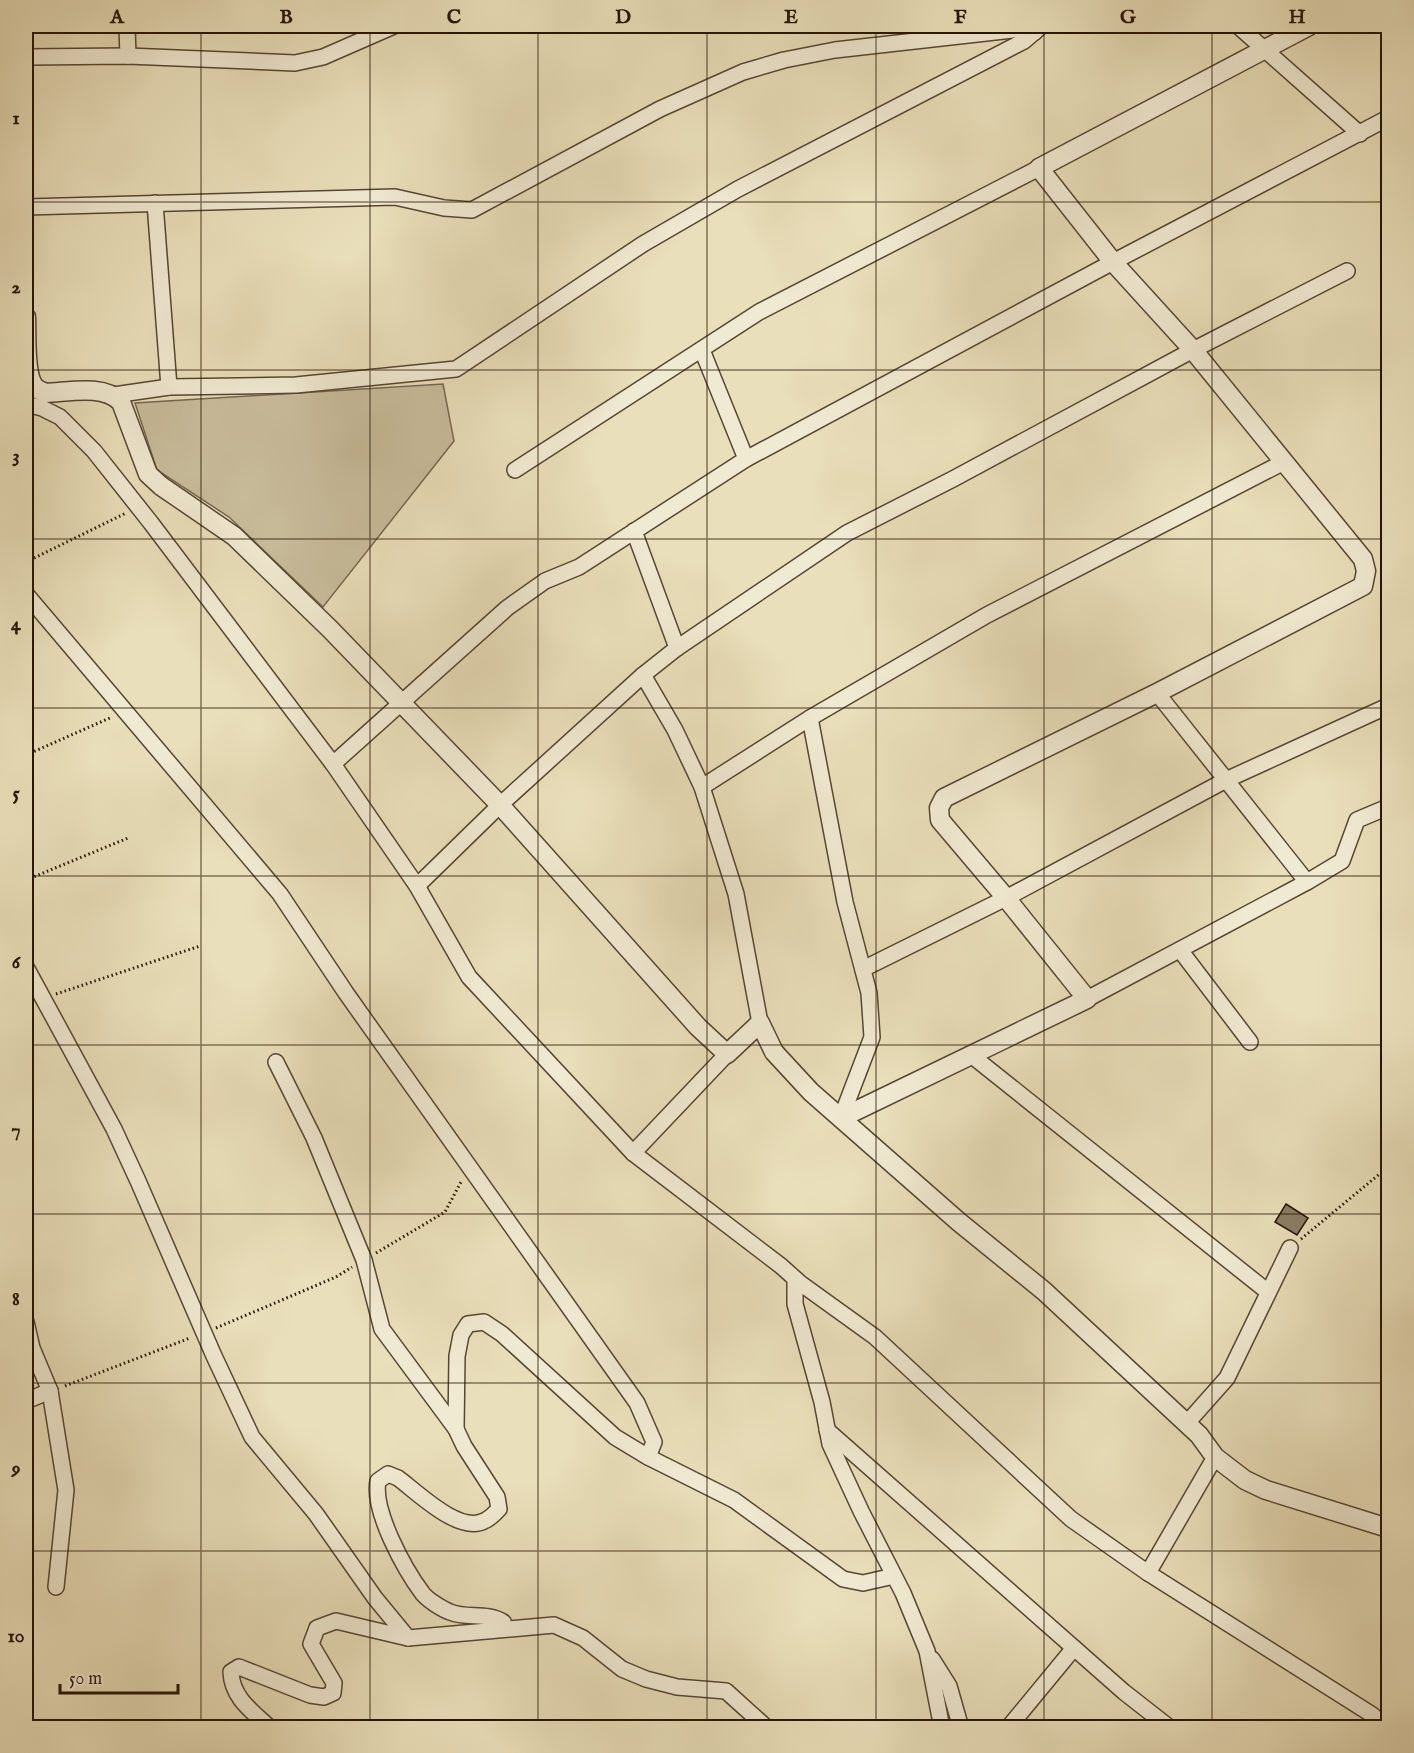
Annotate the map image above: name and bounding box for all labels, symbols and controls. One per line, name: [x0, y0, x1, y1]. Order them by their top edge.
text: A: [109, 5, 125, 30]
text: B: [279, 5, 293, 30]
text: C: [447, 5, 461, 30]
text: D: [615, 5, 631, 30]
text: E: [784, 5, 798, 30]
text: F: [954, 5, 967, 30]
text: G: [1120, 5, 1137, 30]
text: H: [1288, 5, 1306, 30]
text: 1: [12, 106, 20, 131]
text: 2: [11, 275, 21, 300]
text: 3: [12, 444, 20, 469]
text: 4: [11, 612, 22, 637]
text: 5: [12, 781, 20, 806]
text: 6: [12, 950, 22, 975]
text: 7: [11, 1118, 21, 1143]
text: 8: [12, 1287, 20, 1312]
text: 9: [11, 1456, 21, 1481]
text: 10: [7, 1624, 25, 1649]
scale bar: [60, 1657, 178, 1695]
text: 50 m: [69, 1668, 102, 1691]

